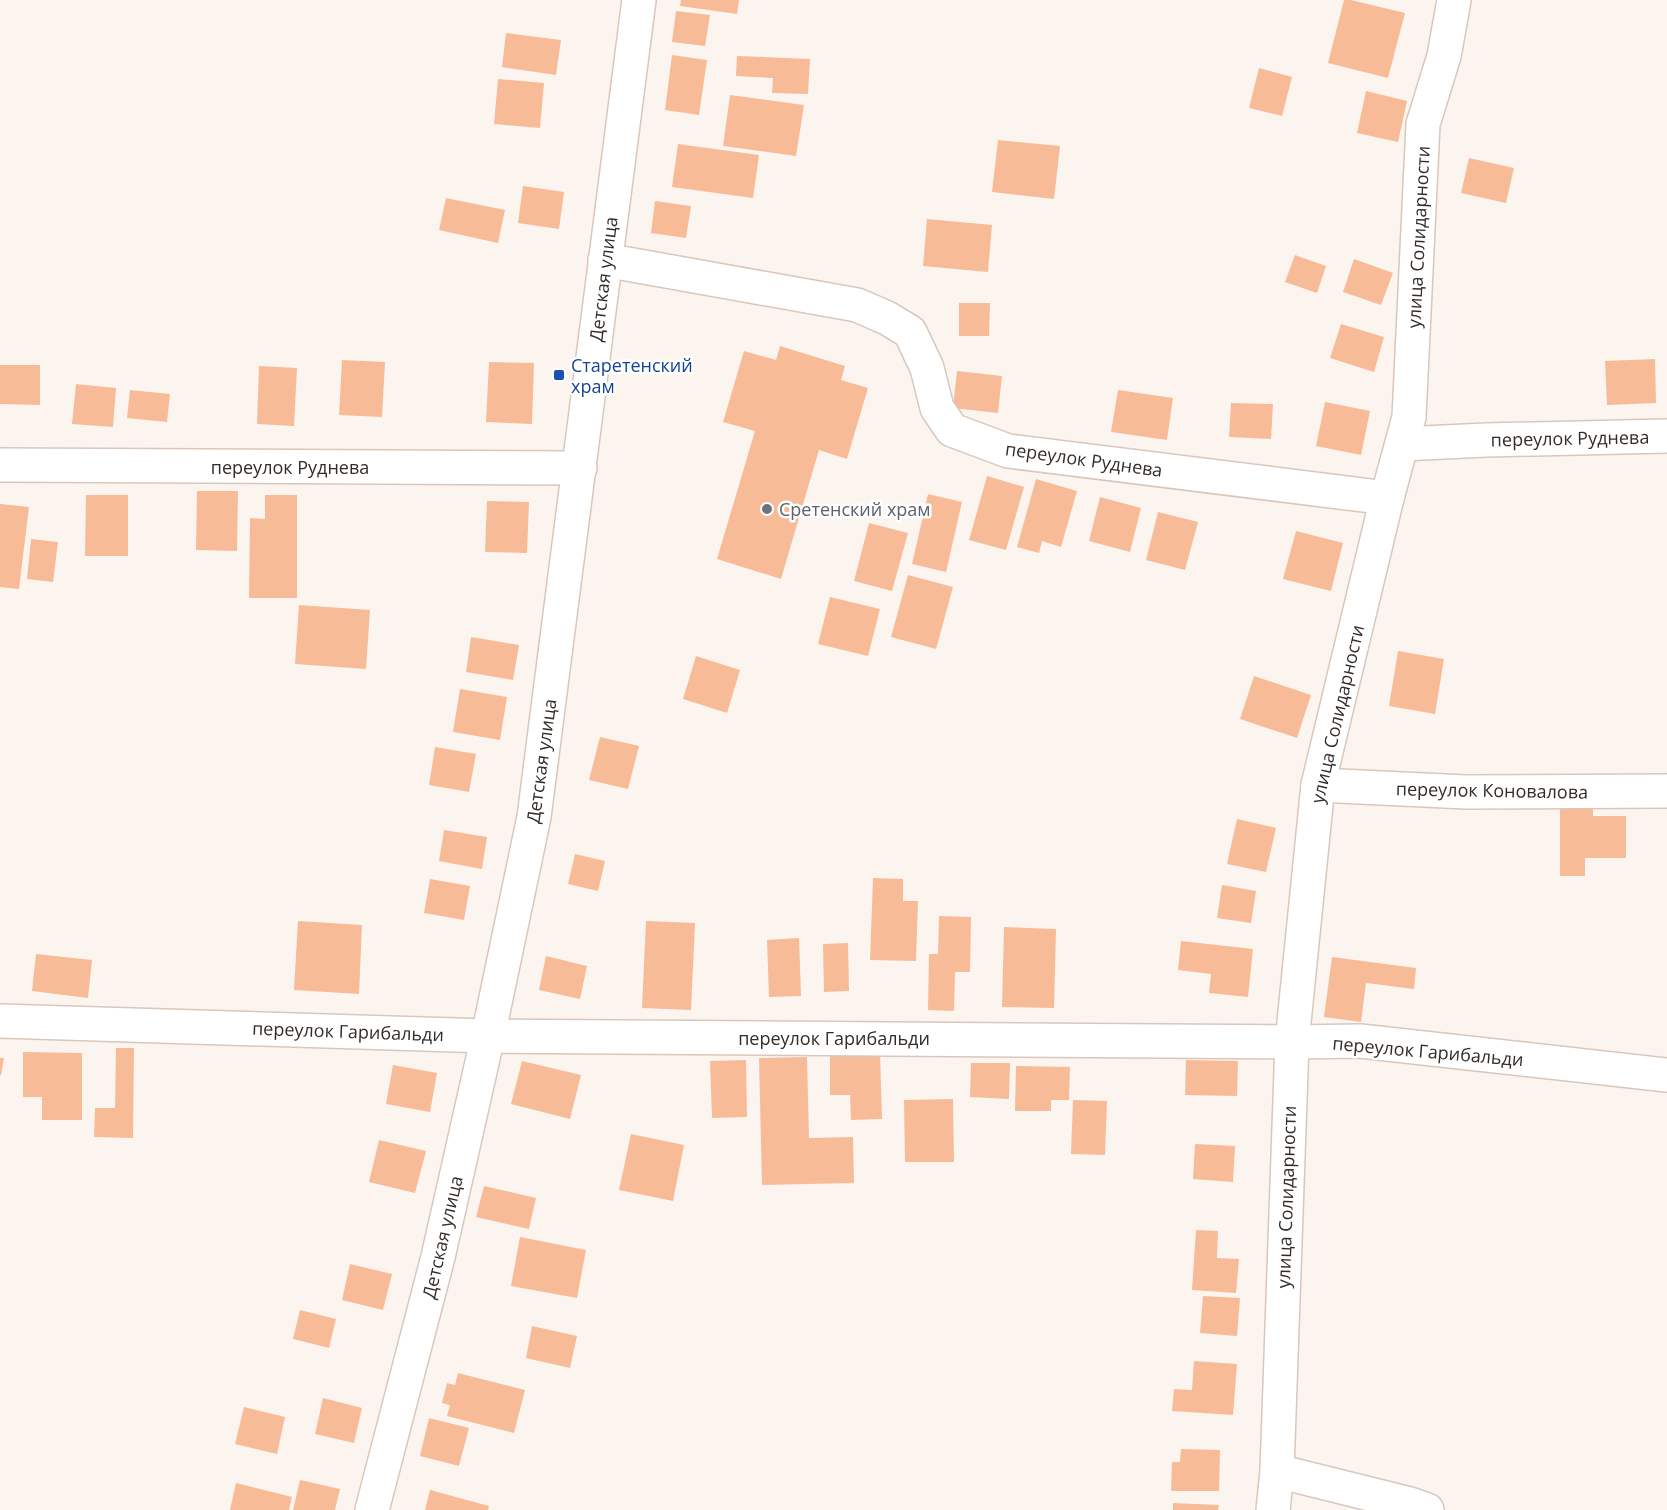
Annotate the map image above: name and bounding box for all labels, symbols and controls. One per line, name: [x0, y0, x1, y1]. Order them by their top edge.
street label: улица Солидарности: [1401, 145, 1435, 329]
street label: Детская улица: [583, 215, 623, 343]
place label: Старетенский храм: [571, 353, 693, 398]
marker: Старетенский храм: [552, 368, 566, 382]
street label: переулок Руднева: [1491, 425, 1649, 451]
street label: переулок Руднева: [1004, 436, 1164, 482]
street label: переулок Руднева: [211, 455, 369, 479]
place label: Сретенский храм: [779, 497, 931, 521]
marker: Сретенский храм: [760, 502, 774, 516]
street label: улица Солидарности: [1305, 622, 1369, 806]
street label: Детская улица: [520, 697, 562, 825]
street label: переулок Коновалова: [1396, 776, 1588, 804]
street label: переулок Гарибальди: [252, 1016, 444, 1046]
street label: переулок Гарибальди: [738, 1026, 930, 1050]
street label: переулок Гарибальди: [1331, 1031, 1525, 1071]
street label: улица Солидарности: [1271, 1105, 1301, 1289]
street label: Детская улица: [416, 1173, 468, 1301]

